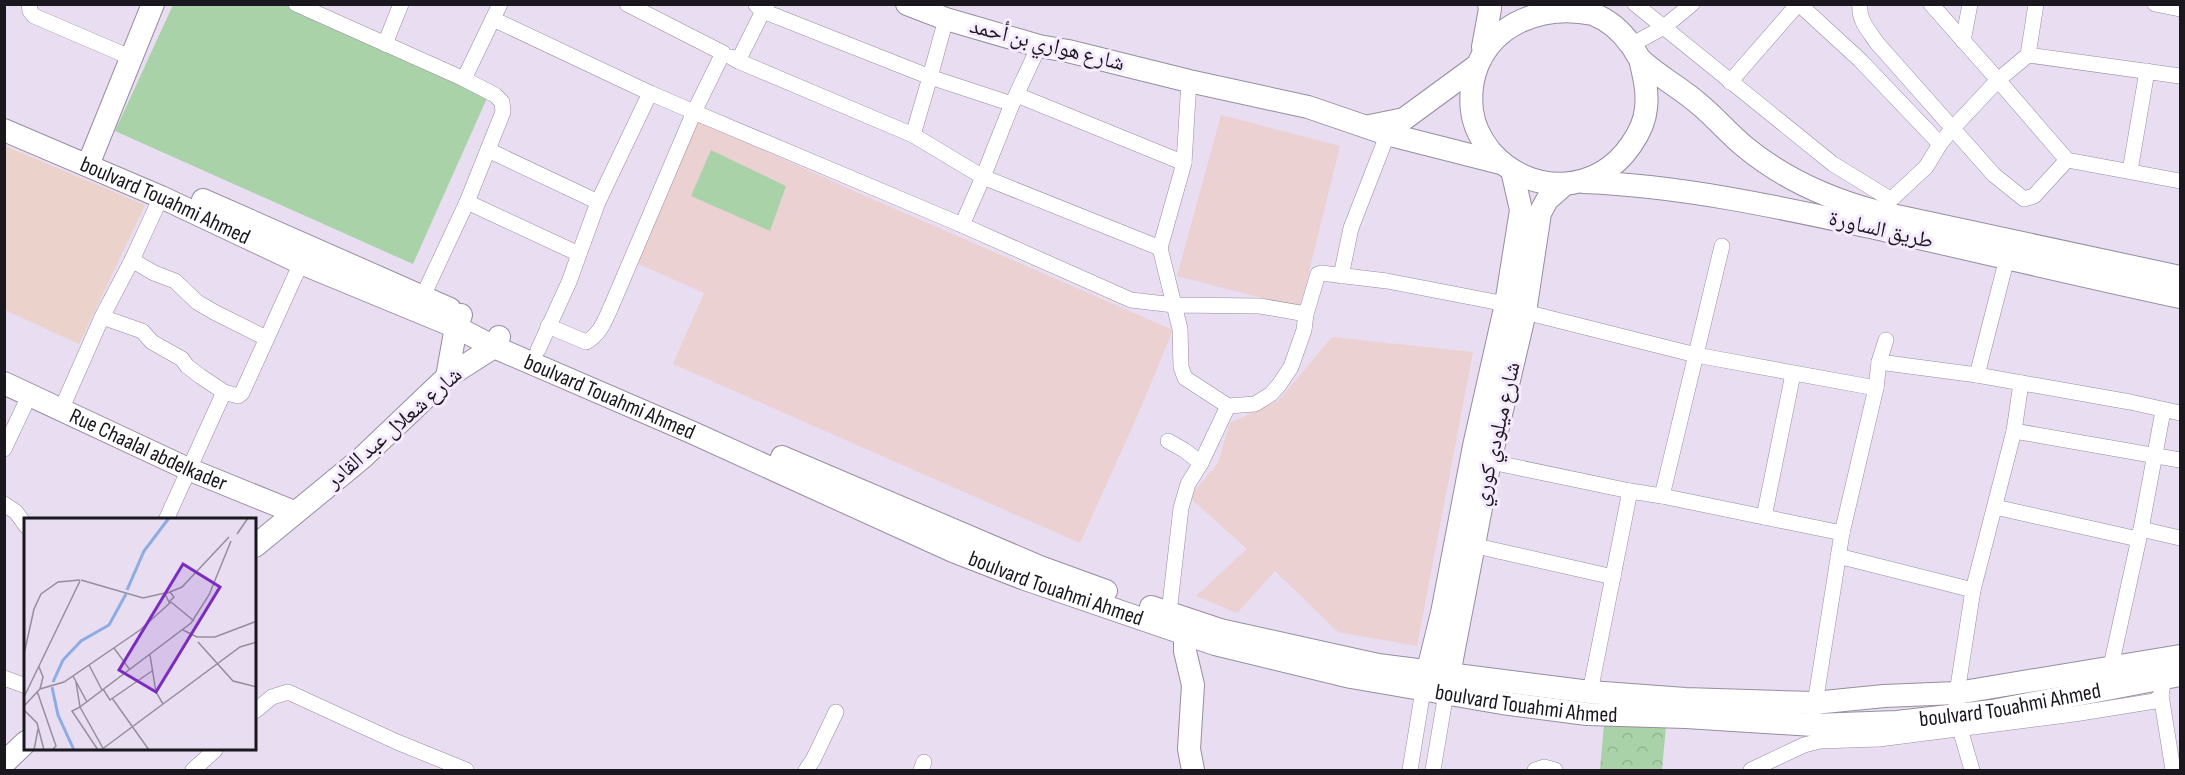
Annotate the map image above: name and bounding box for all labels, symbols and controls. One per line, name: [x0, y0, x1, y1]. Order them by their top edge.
street label: شارع هواري بن أحمد: [966, 12, 1127, 80]
street label: boulvard Touahmi Ahmed: [76, 151, 255, 251]
street label: طريق الساورة: [1826, 205, 1936, 255]
street label: boulvard Touahmi Ahmed: [520, 348, 699, 446]
street label: شارع ميلودي كوري: [1467, 359, 1529, 509]
street label: شارع شعلال عبد القادر: [320, 361, 468, 495]
street label: Rue Chaalal abdelkader: [65, 402, 231, 497]
inset map: [24, 518, 256, 751]
street label: boulvard Touahmi Ahmed: [965, 545, 1147, 632]
street label: boulvard Touahmi Ahmed: [1918, 677, 2103, 733]
street label: boulvard Touahmi Ahmed: [1433, 678, 1618, 728]

